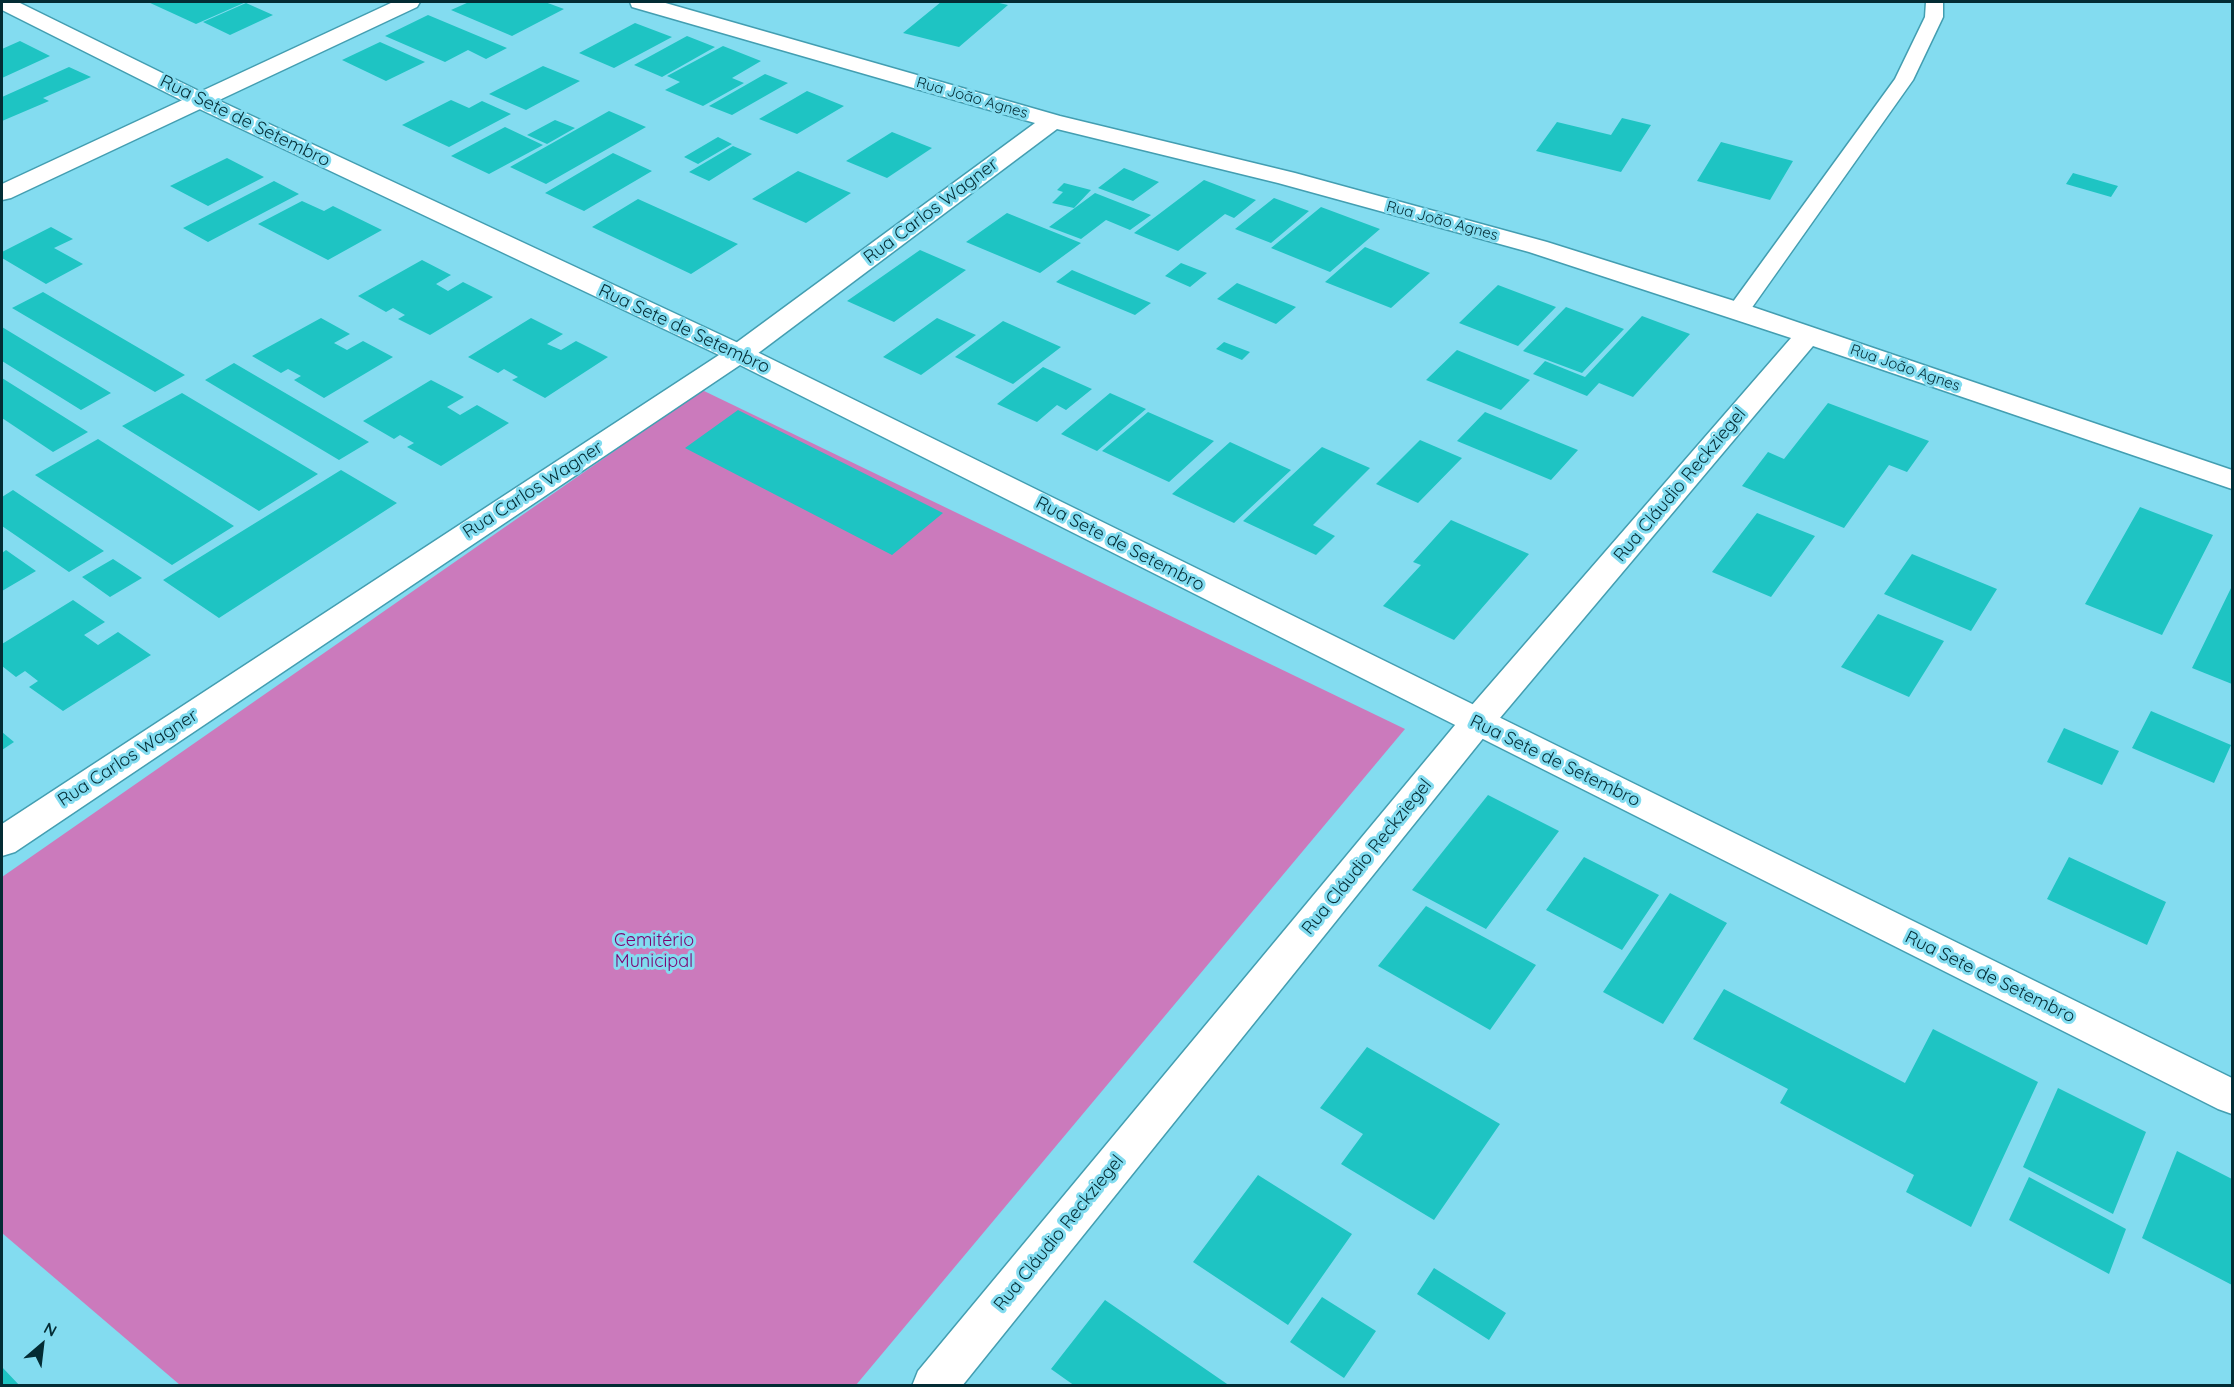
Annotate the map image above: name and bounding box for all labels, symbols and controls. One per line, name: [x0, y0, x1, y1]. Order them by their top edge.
street label: Rua Sete de Setembro: [156, 70, 334, 172]
street label: Rua João Agnes: [914, 74, 1030, 122]
street label: Rua Carlos Wagner: [860, 153, 1002, 269]
street label: Rua João Agnes: [1384, 197, 1500, 245]
street label: Rua Sete de Setembro: [595, 280, 773, 378]
street label: Rua João Agnes: [1848, 341, 1962, 395]
street label: Rua Cláudio Reckziegel: [1609, 404, 1751, 566]
street label: Rua Carlos Wagner: [459, 437, 607, 543]
street label: Rua Sete de Setembro: [1032, 492, 1208, 596]
street label: Rua Carlos Wagner: [54, 705, 202, 811]
street label: Rua Sete de Setembro: [1466, 710, 1644, 812]
street label: Rua Cláudio Reckziegel: [1298, 775, 1436, 939]
street label: Rua Sete de Setembro: [1901, 926, 2079, 1028]
park label: Cemitério Municipal: [614, 930, 694, 972]
street label: Rua Cláudio Reckziegel: [990, 1151, 1128, 1315]
north arrow: [12, 1315, 72, 1375]
text: N: [41, 1318, 60, 1341]

